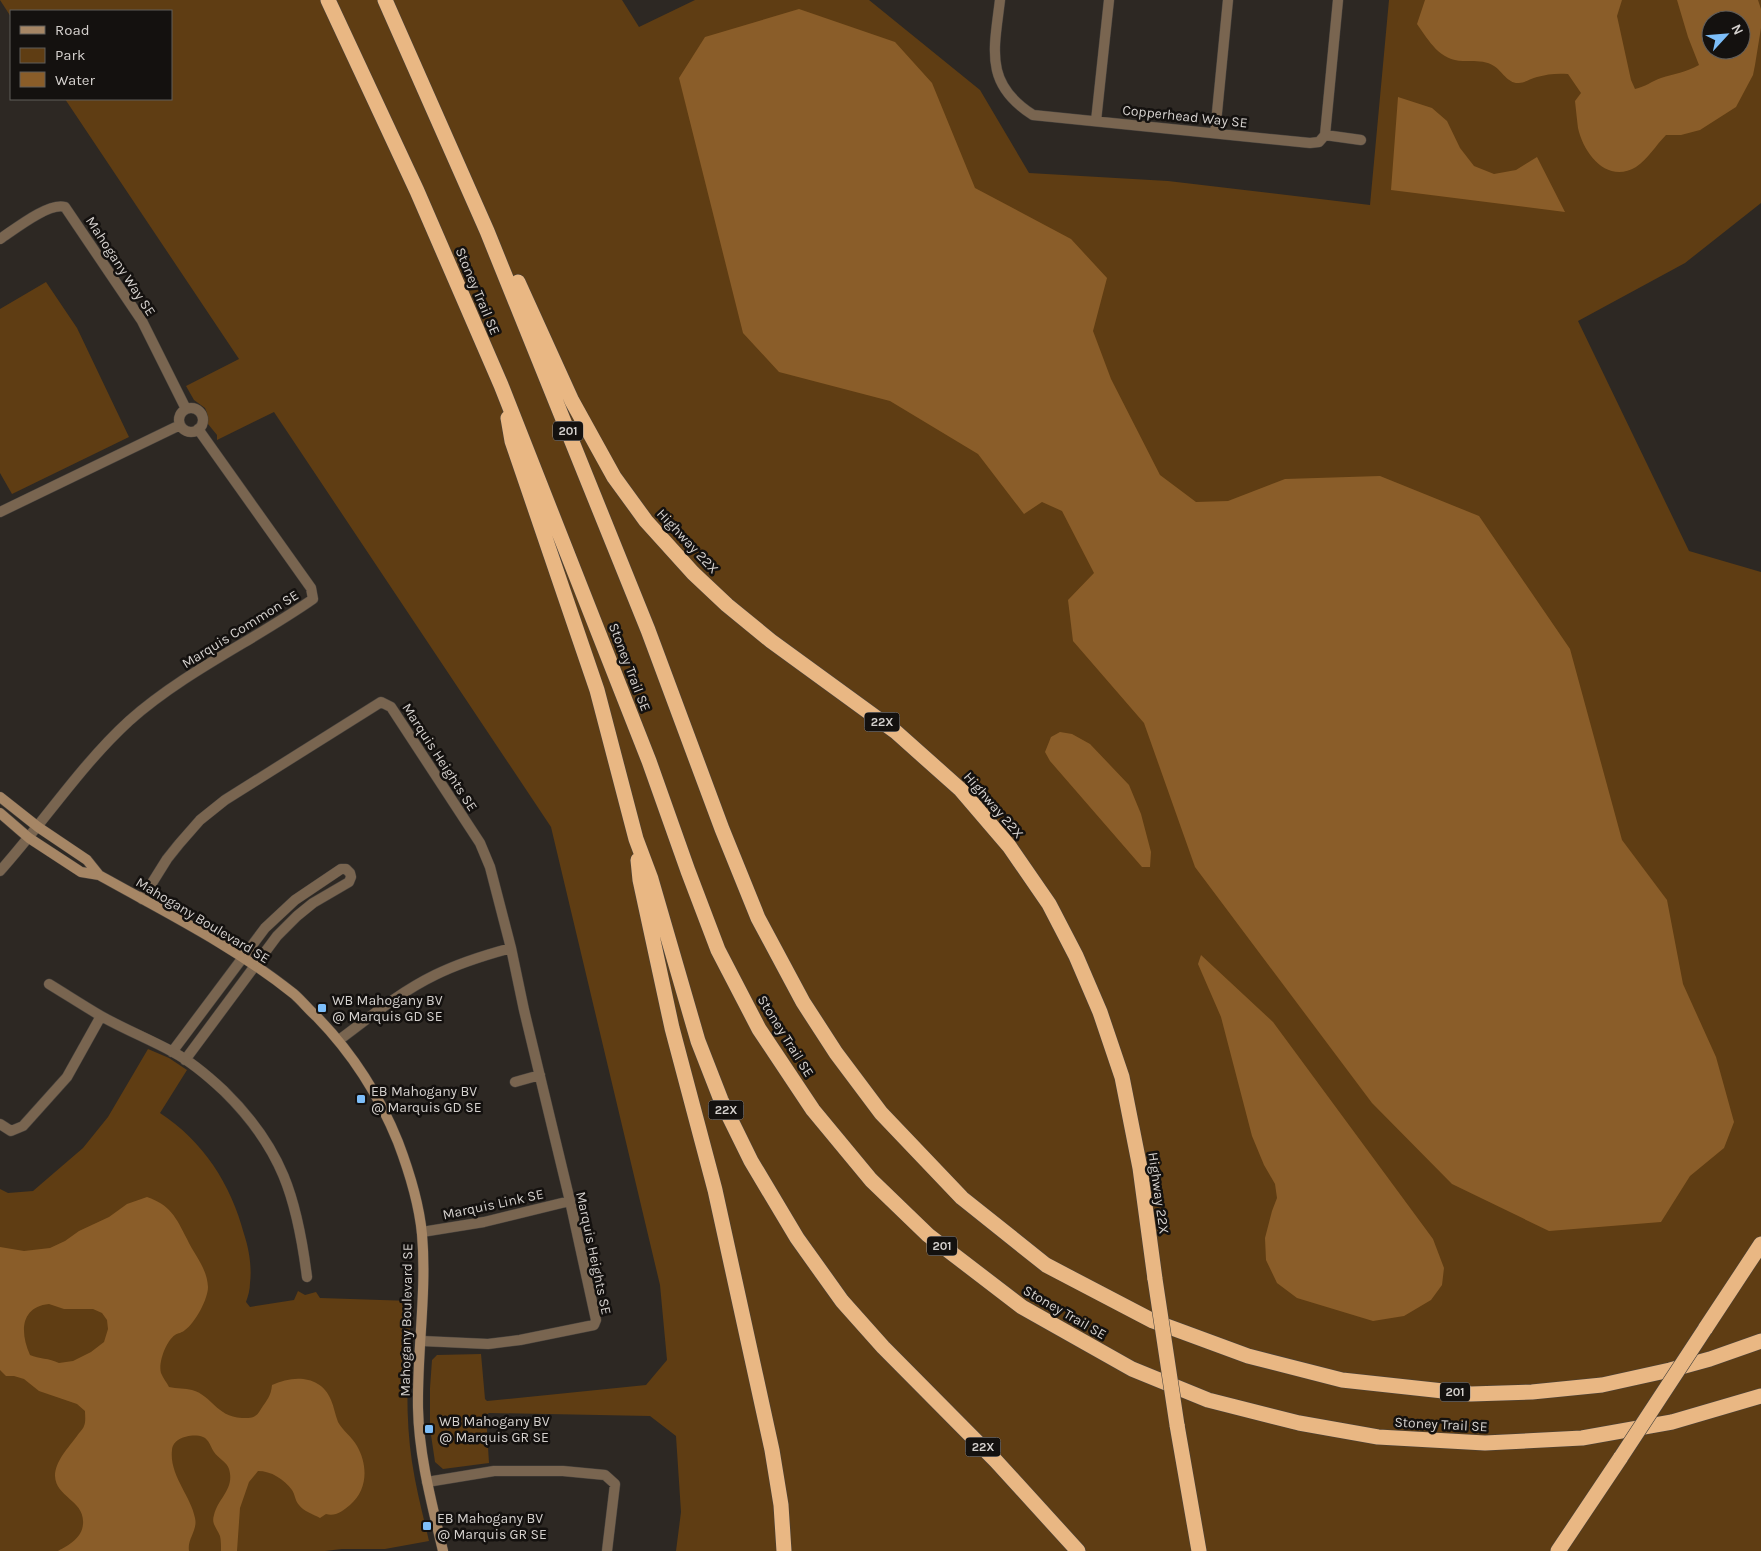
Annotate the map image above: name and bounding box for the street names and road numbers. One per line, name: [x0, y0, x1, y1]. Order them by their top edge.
street label: Copperhead Way SE: [1122, 101, 1248, 132]
street label: Mahogany Way SE: [82, 213, 159, 319]
street label: Stoney Trail SE: [451, 245, 504, 337]
road number: 201: [553, 422, 583, 441]
street label: Highway 22X: [653, 505, 722, 577]
street label: Marquis Common SE: [179, 587, 302, 672]
street label: Stoney Trail SE: [605, 621, 654, 714]
street label: Marquis Heights SE: [398, 700, 481, 815]
road number: 22X: [864, 712, 900, 732]
street label: Highway 22X: [960, 769, 1027, 842]
street label: Mahogany Boulevard SE: [133, 874, 273, 967]
street label: Stoney Trail SE: [754, 992, 818, 1080]
road number: 22X: [708, 1100, 744, 1120]
street label: Highway 22X: [1144, 1151, 1173, 1235]
street label: Marquis Link SE: [441, 1185, 545, 1223]
street label: Marquis Heights SE: [572, 1190, 615, 1316]
road number: 201: [927, 1236, 957, 1256]
street label: Mahogany Boulevard SE: [397, 1243, 416, 1397]
street label: Stoney Trail SE: [1020, 1282, 1109, 1343]
road number: 201: [1440, 1382, 1470, 1401]
street label: Stoney Trail SE: [1394, 1414, 1488, 1435]
road number: 22X: [966, 1438, 1000, 1456]

